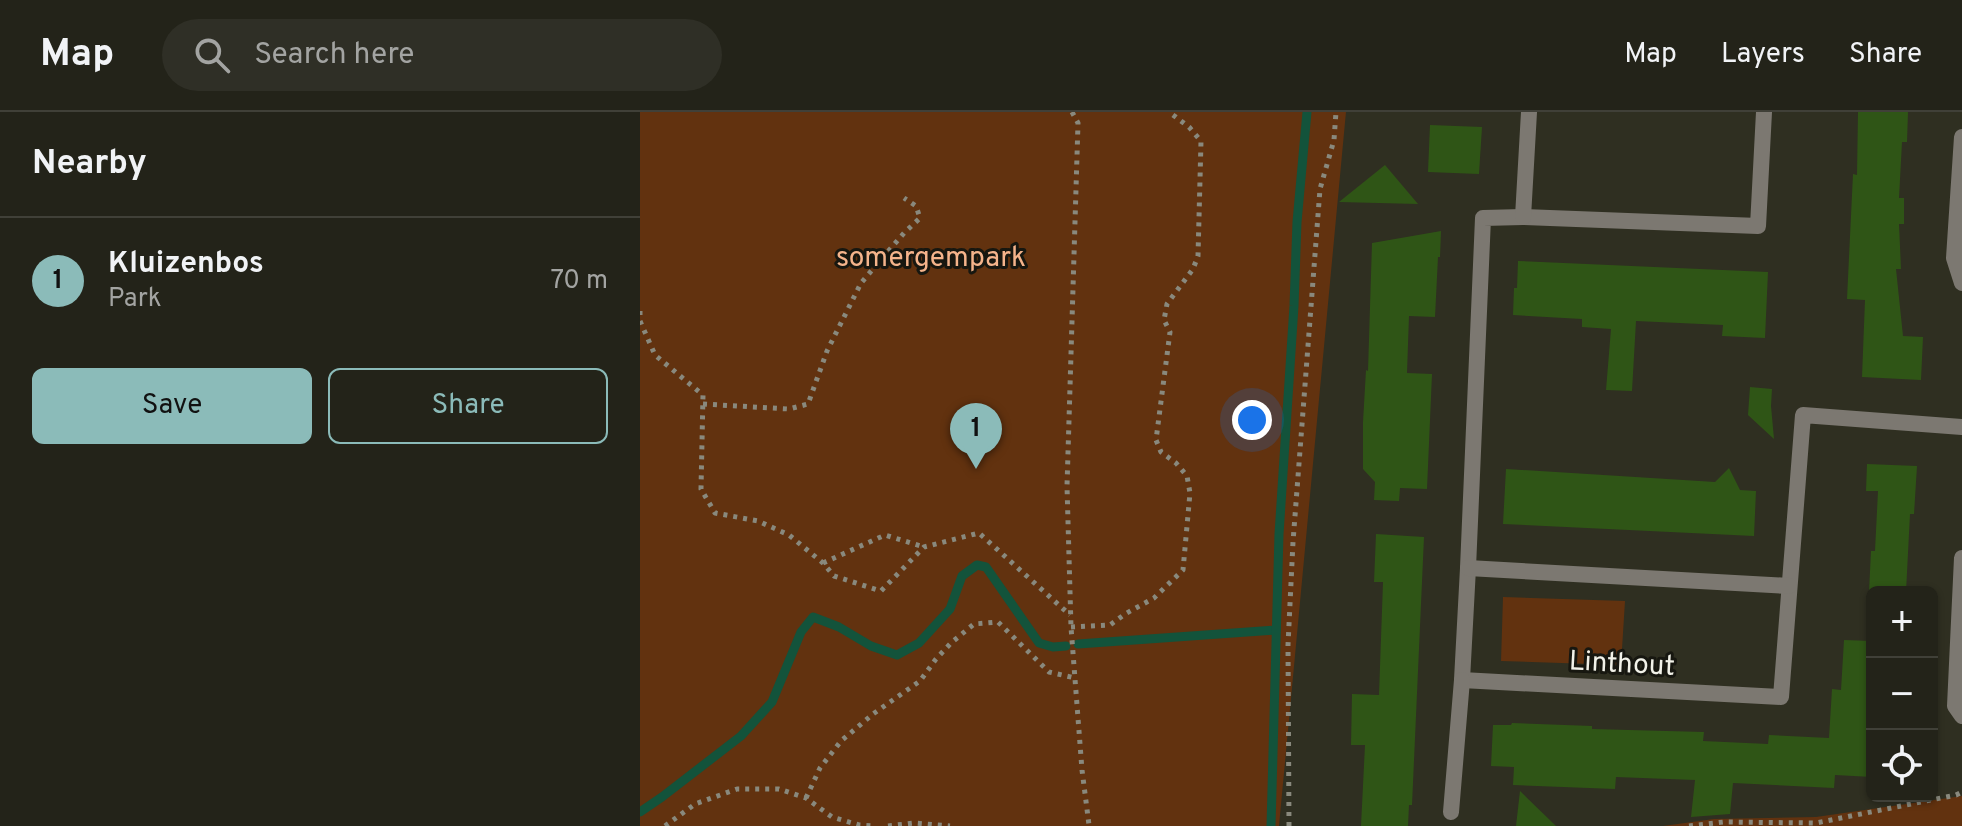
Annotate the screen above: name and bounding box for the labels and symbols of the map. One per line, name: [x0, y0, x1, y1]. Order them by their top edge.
park label: somergempark: [836, 241, 1026, 277]
your location: [1232, 400, 1272, 440]
pin: 1: [950, 403, 1002, 469]
street label: Linthout: [1568, 644, 1676, 686]

